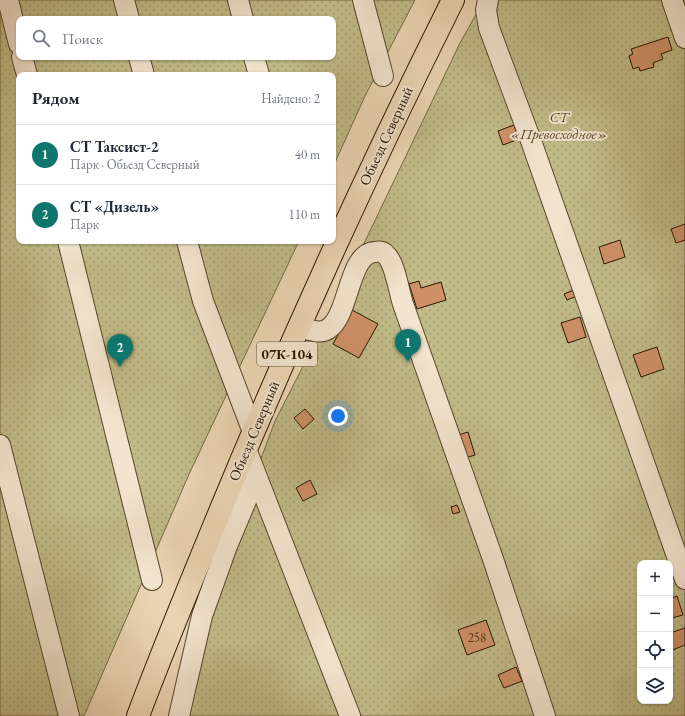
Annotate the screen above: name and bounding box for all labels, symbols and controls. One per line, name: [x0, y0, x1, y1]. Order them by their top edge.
search box: [16, 16, 336, 60]
icon: search: [30, 27, 52, 49]
text: Поиск: [62, 29, 103, 48]
street label: Обьезд Северный: [354, 83, 417, 188]
text: Рядом: [32, 87, 80, 109]
text: Найдено: 2: [261, 90, 320, 107]
park label: СТ «Превосходное»: [511, 107, 607, 143]
text: СТ Таксист-2: [70, 137, 159, 156]
text: 1: [42, 146, 48, 163]
text: 40 m: [295, 146, 320, 163]
text: Парк · Обьезд Северный: [70, 156, 200, 173]
text: СТ «Дизель»: [70, 197, 159, 216]
text: 2: [42, 206, 48, 223]
text: 110 m: [289, 206, 320, 223]
text: Парк: [70, 216, 99, 233]
pin: 1: [395, 329, 421, 362]
pin: 2: [107, 334, 133, 367]
road number: 07К-104: [257, 342, 317, 366]
street label: Обьезд Северный: [224, 378, 283, 484]
your location: [328, 406, 348, 426]
map controls: [637, 560, 673, 704]
button: +: [637, 560, 673, 596]
button: −: [637, 596, 673, 632]
house number: 258: [468, 629, 486, 646]
button: locate: [637, 632, 673, 668]
button: layers: [637, 668, 673, 704]

